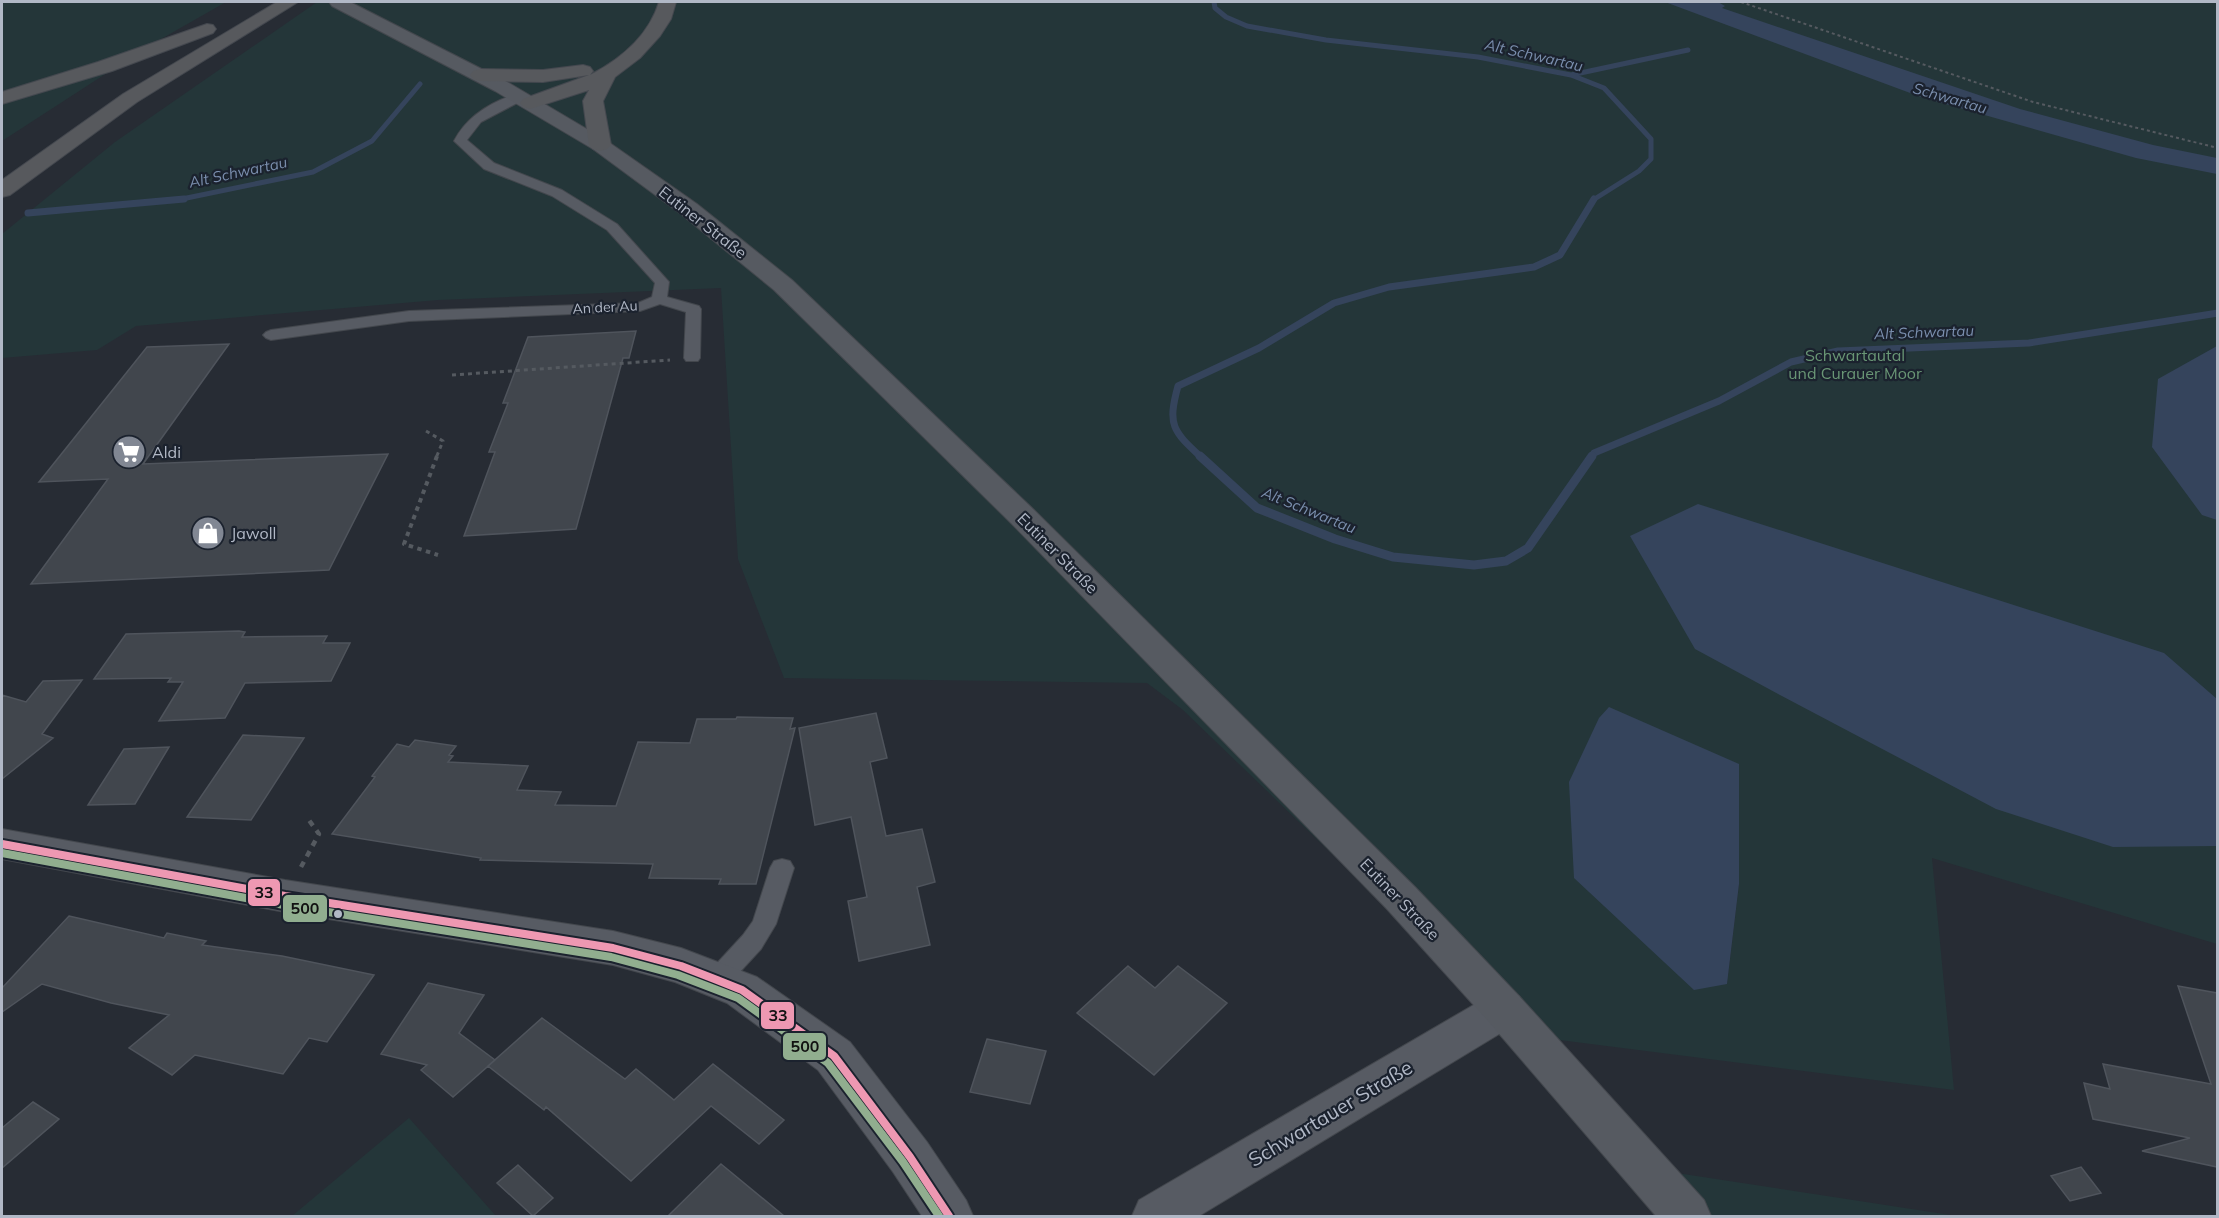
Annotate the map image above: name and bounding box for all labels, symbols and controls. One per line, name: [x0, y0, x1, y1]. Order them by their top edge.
water label: Alt Schwartau: [1482, 34, 1585, 76]
water label: Schwartau: [1911, 78, 1990, 118]
water label: Alt Schwartau: [186, 152, 289, 192]
street label: Eutiner Straße: [655, 182, 751, 262]
street label: An der Au: [572, 296, 638, 318]
water label: Alt Schwartau: [1873, 321, 1975, 343]
park label: Schwartautal und Curauer Moor: [1788, 345, 1922, 383]
supermarket icon: Aldi: [111, 434, 147, 470]
place label: Aldi: [152, 442, 181, 462]
water label: Alt Schwartau: [1258, 482, 1359, 538]
street label: Eutiner Straße: [1014, 509, 1102, 597]
shop icon: Jawoll: [190, 515, 226, 551]
place label: Jawoll: [231, 523, 276, 543]
street label: Eutiner Straße: [1356, 854, 1444, 944]
line badge: 33: [247, 878, 281, 907]
text: 33: [254, 882, 274, 902]
line badge: 500: [282, 894, 328, 923]
text: 500: [291, 898, 319, 918]
unlabelled marker: [332, 908, 344, 920]
line badge: 33: [760, 1001, 795, 1030]
text: 33: [768, 1005, 788, 1025]
line badge: 500: [782, 1032, 827, 1061]
text: 500: [791, 1036, 819, 1056]
street label: Schwartauer Straße: [1243, 1054, 1417, 1172]

